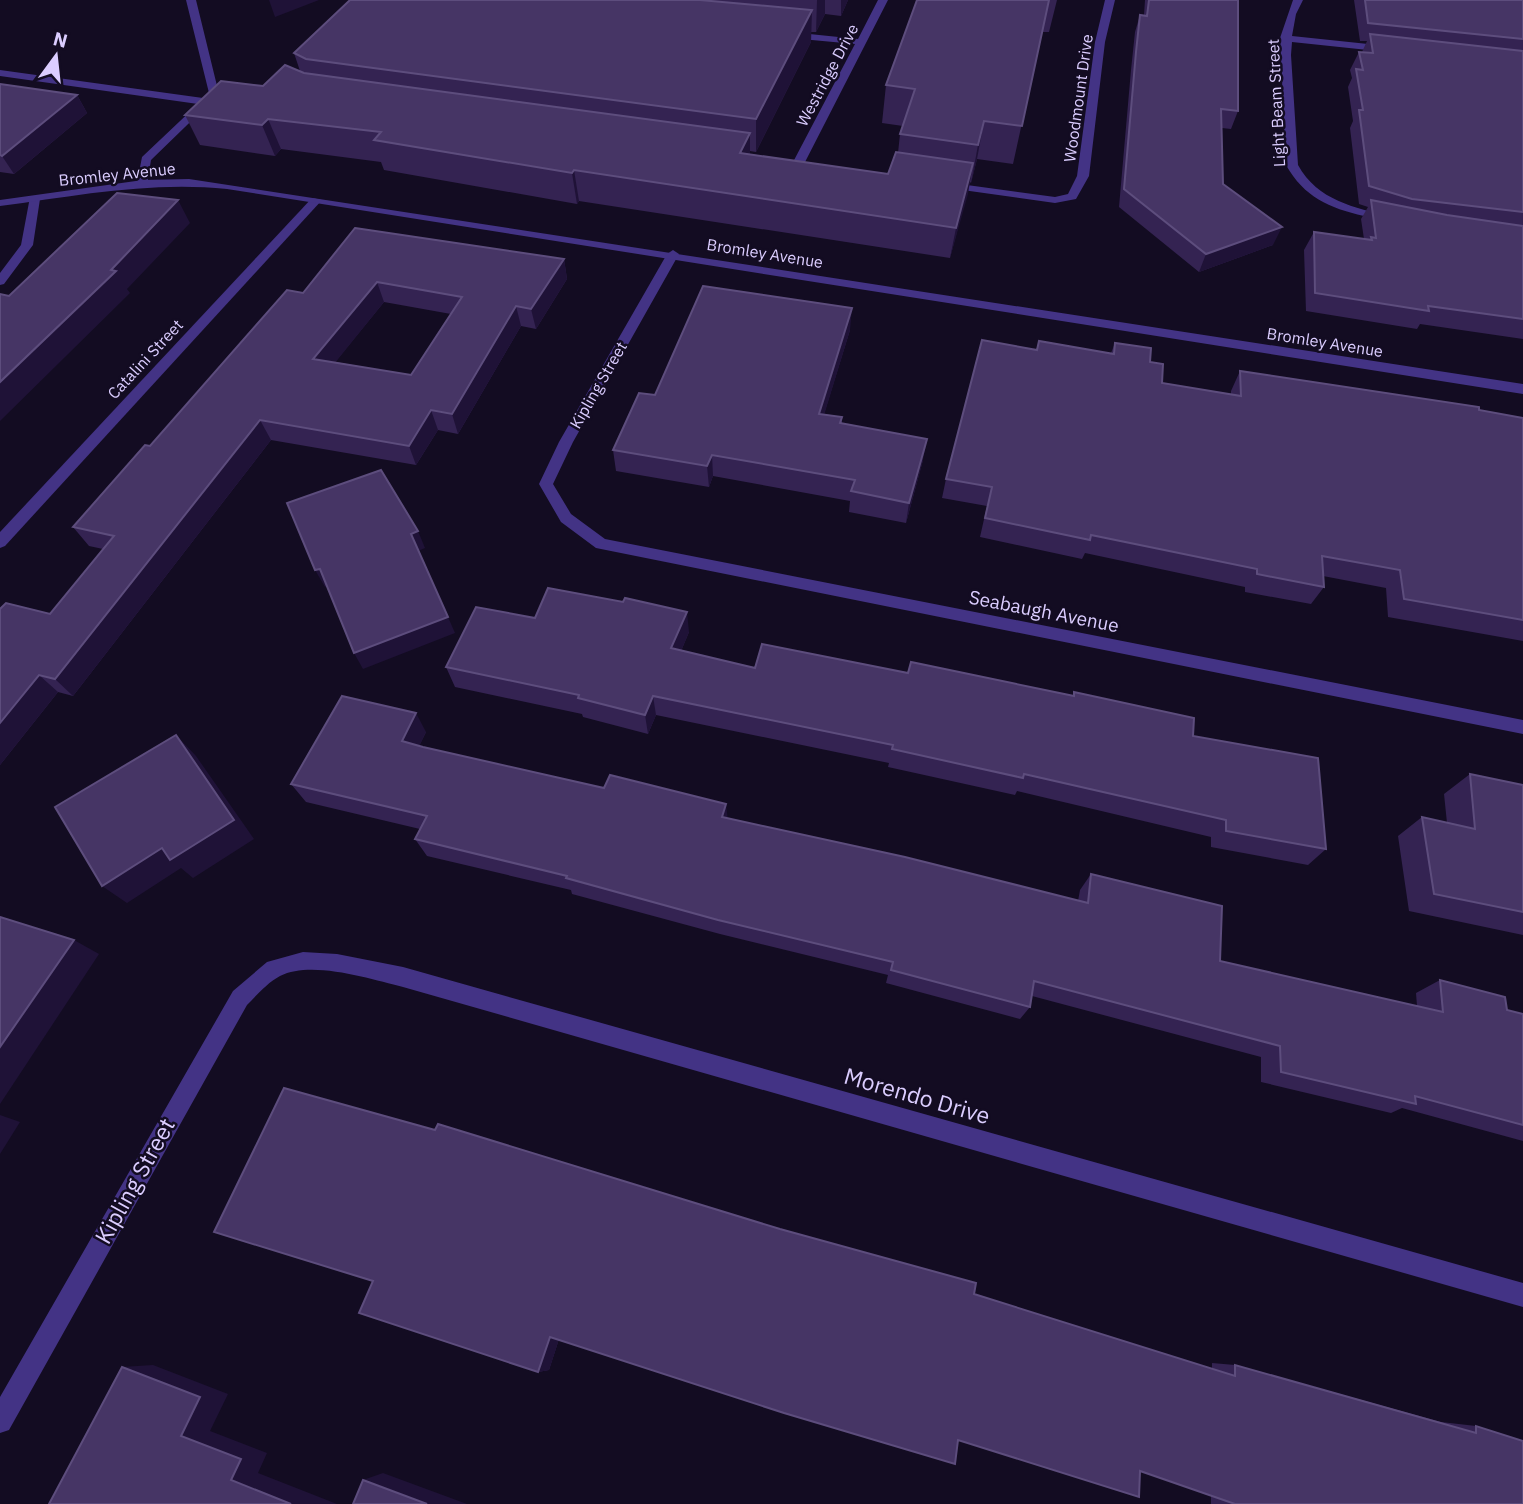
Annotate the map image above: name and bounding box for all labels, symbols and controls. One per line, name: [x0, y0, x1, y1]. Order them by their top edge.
street label: Westridge Drive: [792, 20, 863, 130]
north arrow: [21, 21, 91, 91]
text: N: [51, 26, 70, 53]
street label: Woodmount Drive: [1059, 33, 1097, 163]
street label: Light Beam Street: [1263, 38, 1289, 168]
street label: Bromley Avenue: [58, 158, 177, 190]
street label: Bromley Avenue: [705, 234, 825, 272]
street label: Catalini Street: [103, 315, 187, 403]
street label: Bromley Avenue: [1265, 323, 1385, 361]
street label: Kipling Street: [565, 338, 631, 432]
street label: Seabaugh Avenue: [967, 585, 1121, 637]
street label: Morendo Drive: [841, 1060, 994, 1130]
street label: Kipling Street: [87, 1112, 181, 1249]

